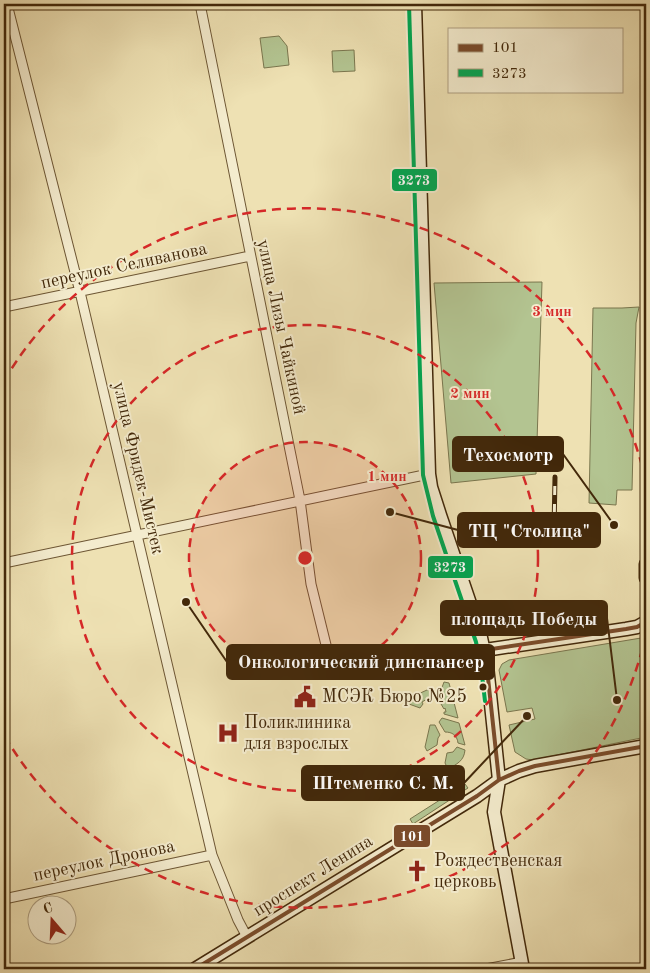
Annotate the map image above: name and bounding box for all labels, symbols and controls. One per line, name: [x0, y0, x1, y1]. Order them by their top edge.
legend: [448, 28, 622, 92]
text: 101: [492, 41, 518, 56]
text: 3273: [492, 67, 527, 82]
line badge: 3273: [391, 168, 438, 192]
text: 3273: [398, 174, 430, 188]
street label: улица Лизы Чайкиной: [254, 238, 308, 416]
street label: переулок Селиванова: [39, 240, 209, 292]
text: 3 мин: [532, 305, 572, 320]
street label: улица Фридек-Мистек: [109, 380, 167, 556]
text: 2 мин: [450, 387, 490, 402]
callout: Техосмотр: [453, 437, 563, 471]
text: Техосмотр: [463, 447, 553, 466]
text: 1 мин: [367, 470, 407, 485]
callout: ТЦ "Столица": [458, 513, 600, 547]
text: ТЦ "Столица": [468, 523, 590, 542]
centre of rings: [296, 549, 314, 567]
line badge: 3273: [427, 555, 474, 579]
text: 3273: [434, 561, 466, 575]
callout: площадь Победы: [441, 601, 607, 635]
text: площадь Победы: [451, 611, 597, 630]
callout: Онкологический динспансер: [227, 645, 494, 679]
text: Онкологический динспансер: [238, 654, 484, 673]
unlabelled marker: [478, 682, 488, 692]
public building icon: МСЭК Бюро №25: [292, 684, 318, 710]
place label: МСЭК Бюро №25: [322, 688, 467, 706]
place label: Поликлиника для взрослых: [244, 714, 351, 753]
hospital icon: Поликлиника для взрослых: [215, 720, 241, 746]
callout: Штеменко С. М.: [302, 766, 464, 800]
text: Штеменко С. М.: [312, 775, 454, 794]
line badge: 101: [393, 824, 431, 848]
text: 101: [400, 830, 424, 844]
street label: проспект Ленина: [250, 832, 376, 920]
street label: переулок Дронова: [32, 837, 177, 885]
place label: Рождественская церковь: [434, 852, 562, 891]
church icon: Рождественская церковь: [404, 858, 430, 884]
north arrow: [28, 896, 78, 946]
text: С: [41, 901, 55, 917]

